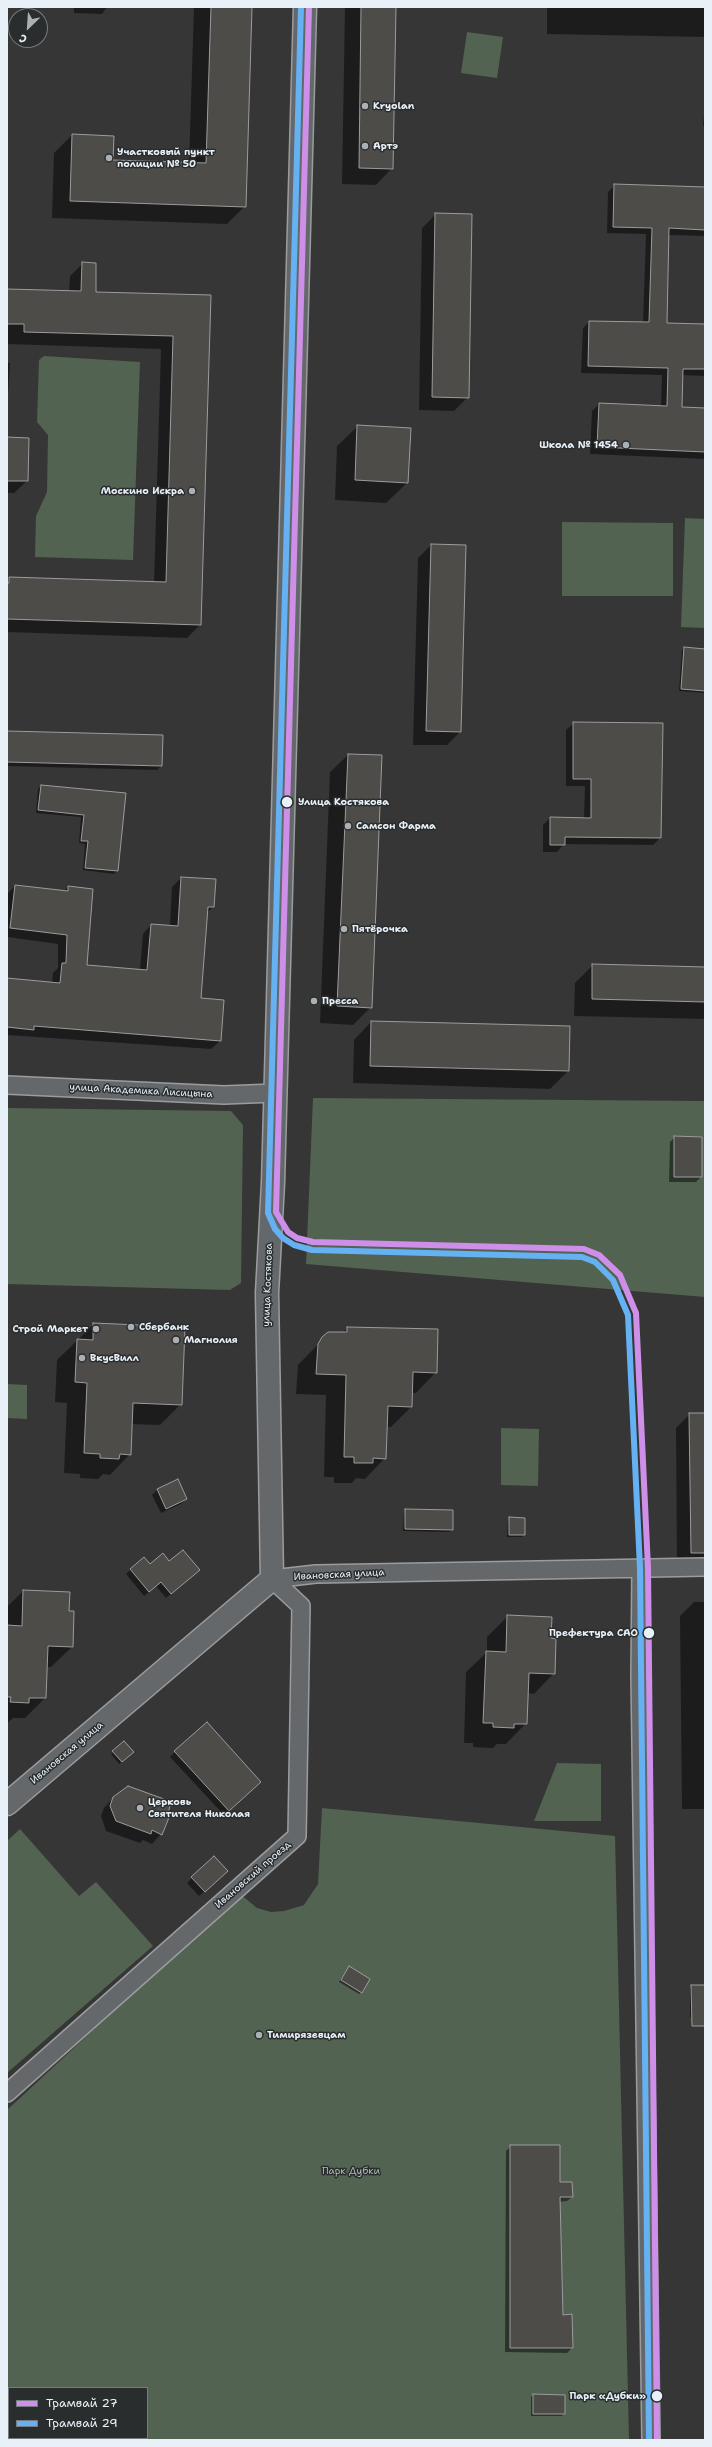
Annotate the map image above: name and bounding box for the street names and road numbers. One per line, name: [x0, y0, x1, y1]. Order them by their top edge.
street label: улица Академика Лисицына: [69, 1081, 213, 1101]
street label: улица Костякова: [261, 1243, 275, 1327]
street label: Ивановская улица: [293, 1567, 385, 1583]
street label: Ивановская улица: [28, 1719, 106, 1787]
street label: Ивановский проезд: [213, 1839, 293, 1911]

